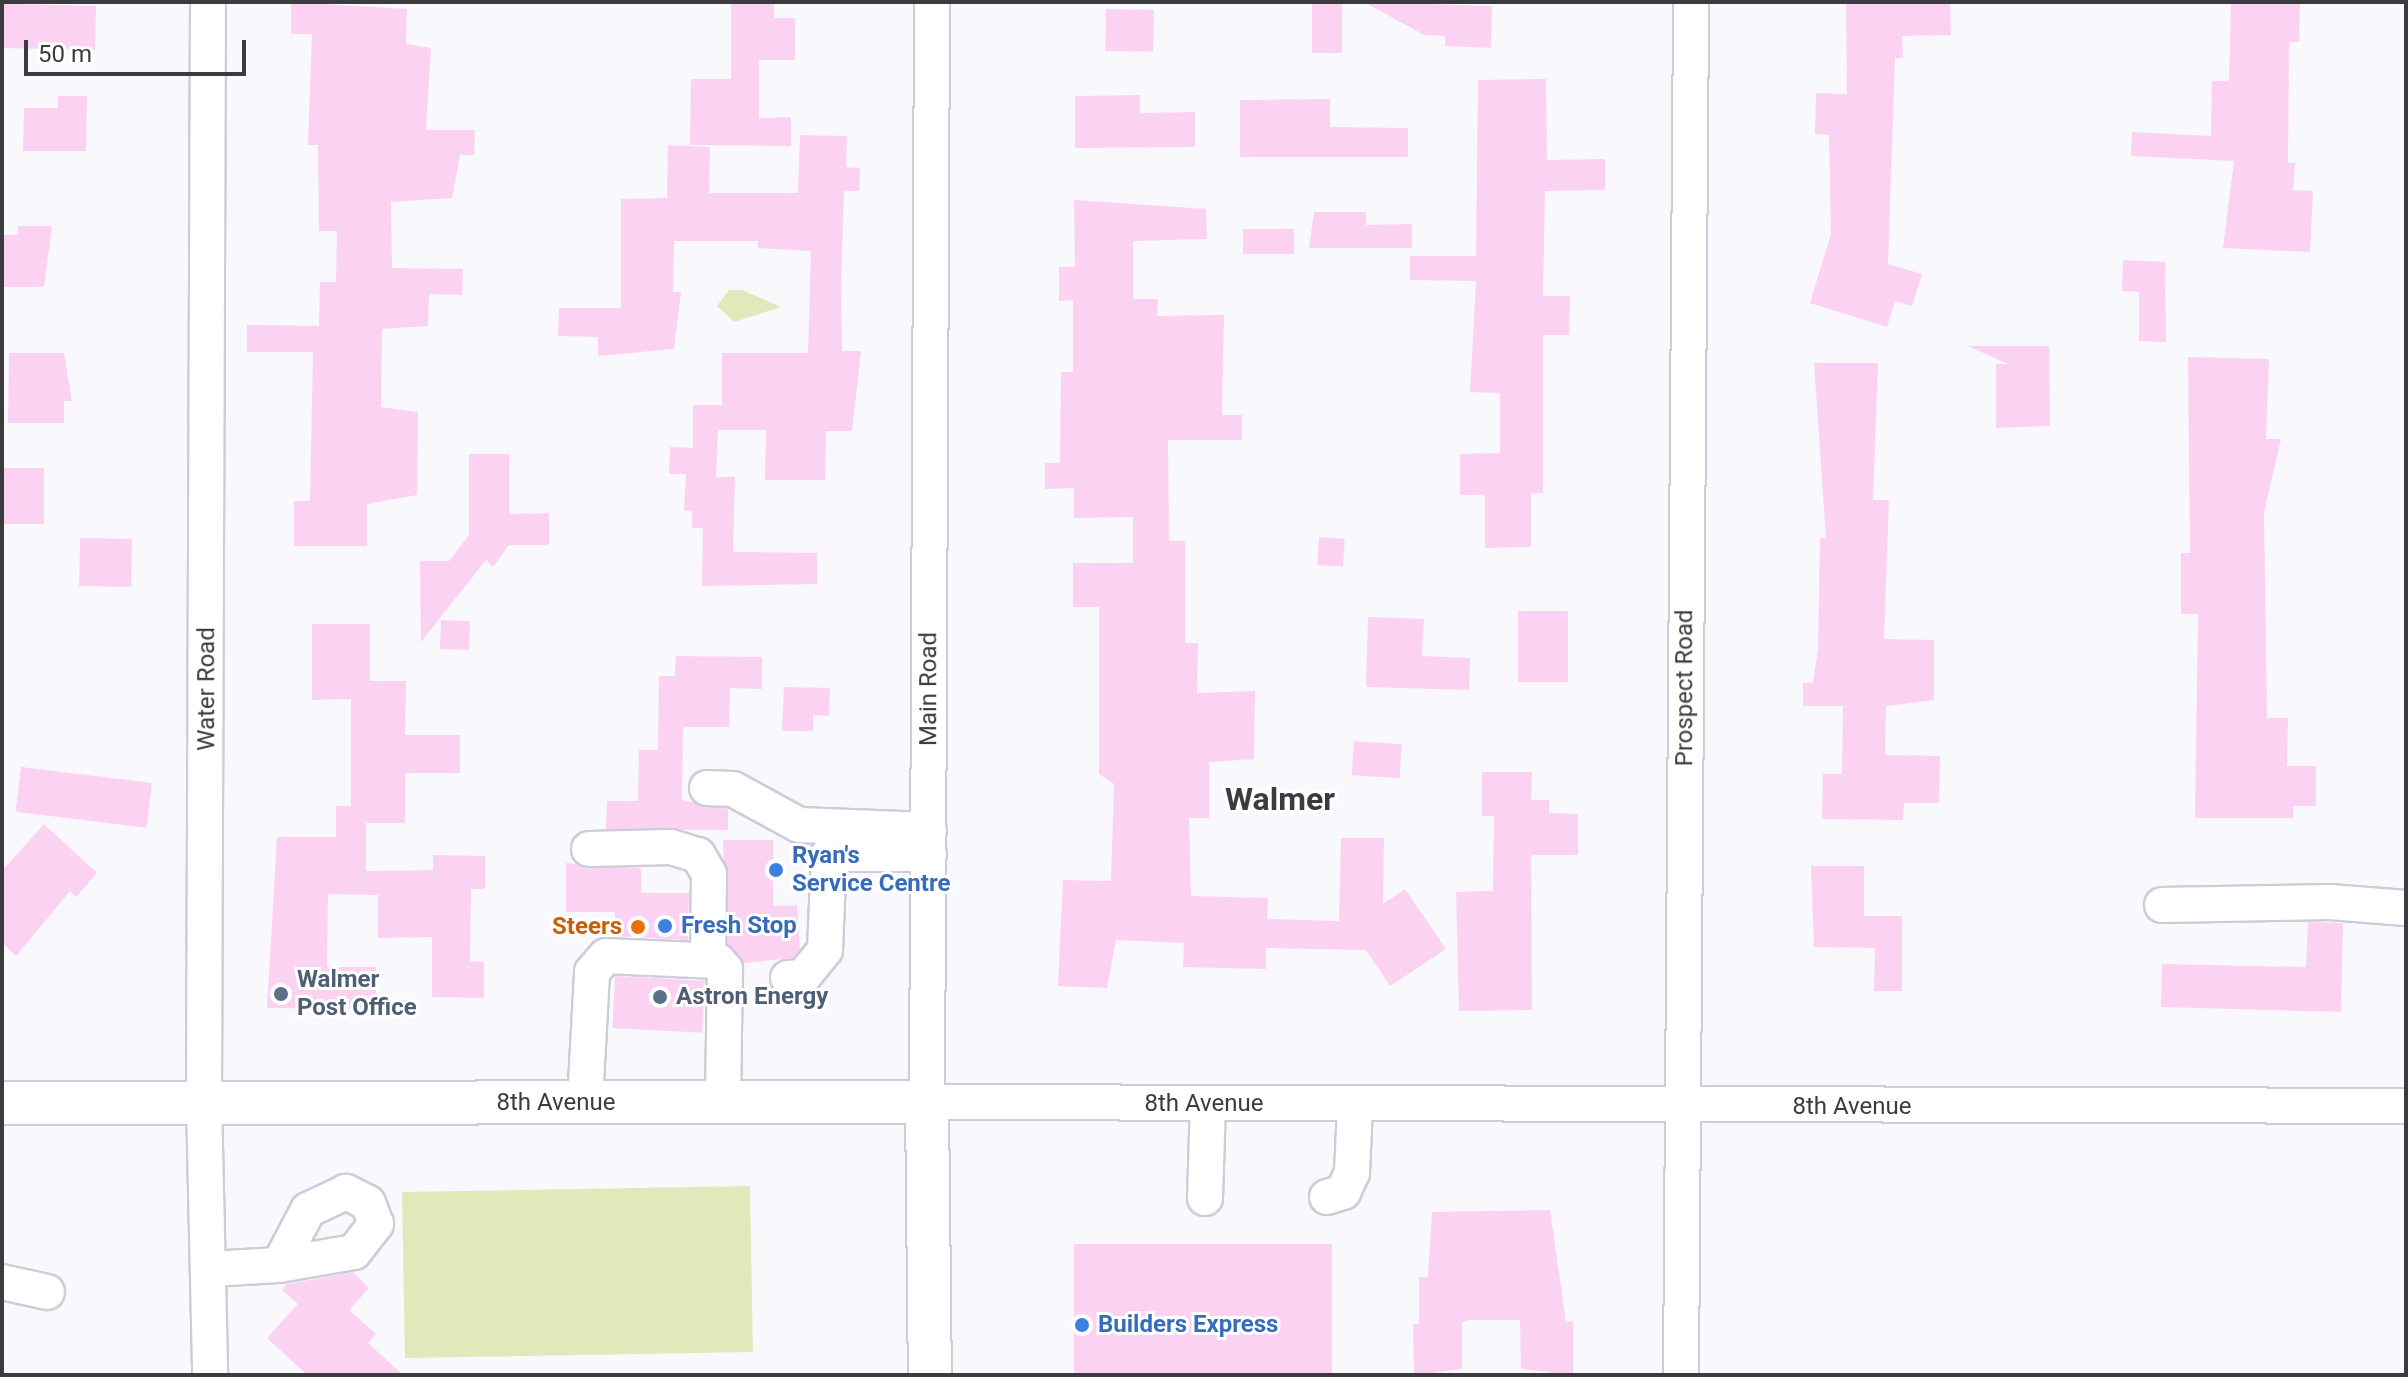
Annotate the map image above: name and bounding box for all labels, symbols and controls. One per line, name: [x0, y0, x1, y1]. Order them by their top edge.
scale bar: [28, 24, 250, 74]
text: 50 m: [38, 40, 92, 68]
street label: Prospect Road: [1671, 610, 1699, 766]
street label: Water Road: [193, 627, 221, 751]
street label: Main Road: [915, 632, 943, 746]
district label: Walmer: [1225, 780, 1335, 818]
place label: Ryan's Service Centre: [792, 842, 950, 898]
marker: Ryan's Service Centre: [767, 861, 785, 879]
place label: Fresh Stop: [681, 912, 797, 940]
place label: Steers: [552, 913, 622, 941]
marker: Fresh Stop: [656, 917, 674, 935]
marker: Steers: [629, 918, 647, 936]
place label: Walmer Post Office: [297, 966, 417, 1022]
place label: Astron Energy: [676, 983, 828, 1011]
marker: Walmer Post Office: [272, 985, 290, 1003]
marker: Astron Energy: [651, 988, 669, 1006]
street label: 8th Avenue: [497, 1089, 615, 1117]
street label: 8th Avenue: [1145, 1090, 1263, 1118]
street label: 8th Avenue: [1793, 1093, 1911, 1121]
place label: Builders Express: [1098, 1311, 1278, 1339]
marker: Builders Express: [1073, 1316, 1091, 1334]

